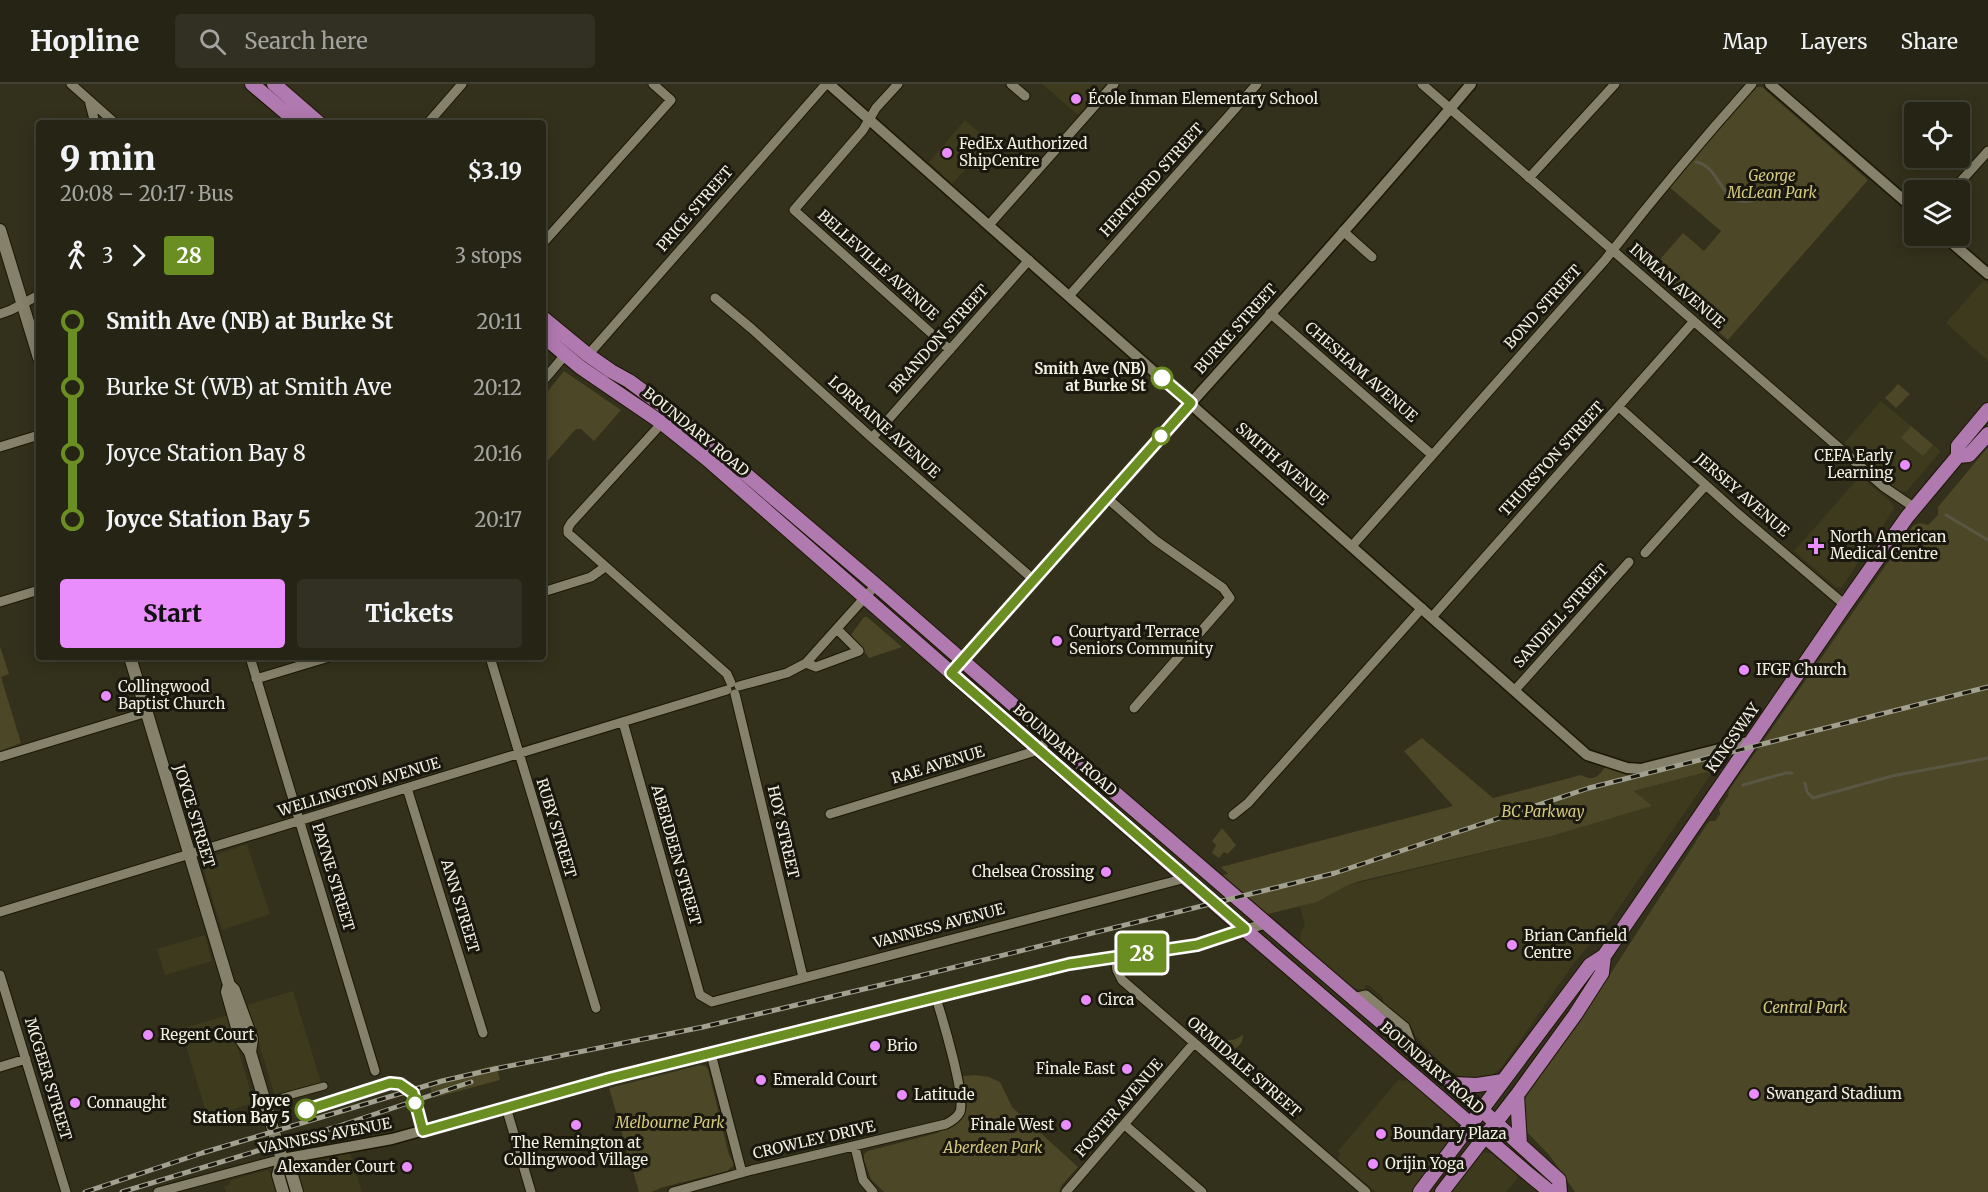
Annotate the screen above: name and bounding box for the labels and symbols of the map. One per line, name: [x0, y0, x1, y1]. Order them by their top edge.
place label: École Inman Elementary School: [1088, 88, 1318, 108]
marker: École Inman Elementary School: [1069, 92, 1083, 106]
street label: HERTFORD STREET: [1096, 119, 1208, 240]
place label: FedEx Authorized ShipCentre: [959, 134, 1087, 170]
marker: FedEx Authorized ShipCentre: [940, 146, 954, 160]
street label: PRICE STREET: [652, 162, 737, 255]
park label: George McLean Park: [1726, 166, 1817, 202]
street label: BELLEVILLE AVENUE: [814, 205, 943, 324]
street label: INMAN AVENUE: [1626, 239, 1729, 332]
street label: BOND STREET: [1500, 260, 1586, 353]
street label: BURKE STREET: [1190, 279, 1281, 378]
street label: BRANDON STREET: [885, 280, 993, 397]
street label: CHESHAM AVENUE: [1301, 317, 1422, 426]
place label: Smith Ave (NB) at Burke St: [1034, 359, 1146, 395]
marker: Smith Ave (NB) at Burke St: [1151, 367, 1173, 389]
street label: LORRAINE AVENUE: [825, 372, 944, 482]
street label: BOUNDARY ROAD: [639, 383, 753, 480]
street label: THURSTON STREET: [1495, 397, 1609, 520]
street label: SMITH AVENUE: [1232, 418, 1333, 509]
unlabelled marker: [1152, 427, 1170, 445]
place label: CEFA Early Learning: [1814, 446, 1893, 482]
street label: JERSEY AVENUE: [1691, 448, 1794, 541]
marker: CEFA Early Learning: [1898, 458, 1912, 472]
place label: North American Medical Centre: [1830, 527, 1947, 563]
marker: North American Medical Centre: [1807, 537, 1825, 555]
street label: SANDELL STREET: [1509, 560, 1612, 671]
place label: Courtyard Terrace Seniors Community: [1069, 622, 1213, 658]
marker: Courtyard Terrace Seniors Community: [1050, 634, 1064, 648]
place label: IFGF Church: [1756, 660, 1847, 679]
marker: IFGF Church: [1737, 663, 1751, 677]
place label: Collingwood Baptist Church: [118, 677, 225, 713]
marker: Collingwood Baptist Church: [99, 689, 113, 703]
street label: BOUNDARY ROAD: [1010, 699, 1121, 800]
street label: KINGSWAY: [1702, 699, 1764, 776]
street label: RAE AVENUE: [889, 741, 987, 788]
street label: WELLINGTON AVENUE: [274, 753, 443, 821]
street label: JOYCE STREET: [169, 761, 219, 870]
street label: RUBY STREET: [532, 776, 581, 880]
street label: ABERDEEN STREET: [647, 782, 706, 928]
street label: HOY STREET: [764, 784, 804, 881]
park label: BC Parkway: [1501, 802, 1585, 821]
street label: PAYNE STREET: [308, 821, 359, 934]
street label: ANN STREET: [437, 856, 484, 955]
place label: Chelsea Crossing: [972, 862, 1094, 881]
marker: Chelsea Crossing: [1099, 865, 1113, 879]
street label: VANNESS AVENUE: [870, 899, 1007, 952]
place label: Brian Canfield Centre: [1524, 926, 1627, 962]
line badge: 28: [1115, 934, 1169, 972]
marker: Brian Canfield Centre: [1505, 938, 1519, 952]
place label: Circa: [1098, 990, 1134, 1009]
marker: Circa: [1079, 993, 1093, 1007]
park label: Central Park: [1763, 998, 1848, 1017]
street label: ORMIDALE STREET: [1184, 1012, 1305, 1122]
street label: MCGEER STREET: [21, 1015, 76, 1143]
street label: BOUNDARY ROAD: [1377, 1017, 1488, 1118]
place label: Regent Court: [160, 1025, 255, 1044]
marker: Regent Court: [141, 1028, 155, 1042]
place label: Brio: [887, 1036, 918, 1055]
marker: Brio: [868, 1039, 882, 1053]
street label: FOSTER AVENUE: [1071, 1054, 1167, 1161]
place label: Finale East: [1036, 1059, 1115, 1078]
marker: Finale East: [1120, 1062, 1134, 1076]
place label: Emerald Court: [773, 1070, 878, 1089]
marker: Emerald Court: [754, 1073, 768, 1087]
place label: Swangard Stadium: [1766, 1084, 1902, 1103]
place label: Latitude: [914, 1085, 975, 1104]
marker: Swangard Stadium: [1747, 1087, 1761, 1101]
marker: Latitude: [895, 1088, 909, 1102]
place label: Joyce Station Bay 5: [193, 1091, 290, 1127]
place label: Connaught: [87, 1093, 167, 1112]
unlabelled marker: [406, 1094, 424, 1112]
marker: Connaught: [68, 1096, 82, 1110]
marker: Joyce Station Bay 5: [295, 1099, 317, 1121]
street label: VANNESS AVENUE: [256, 1113, 393, 1158]
park label: Melbourne Park: [615, 1113, 725, 1132]
place label: Finale West: [971, 1115, 1054, 1134]
street label: CROWLEY DRIVE: [751, 1116, 877, 1163]
marker: The Remington at Collingwood Village: [569, 1118, 583, 1132]
marker: Finale West: [1059, 1118, 1073, 1132]
place label: Boundary Plaza: [1393, 1124, 1507, 1143]
marker: Boundary Plaza: [1374, 1127, 1388, 1141]
place label: The Remington at Collingwood Village: [504, 1133, 648, 1169]
park label: Aberdeen Park: [942, 1138, 1043, 1157]
place label: Orijin Yoga: [1385, 1154, 1464, 1173]
place label: Alexander Court: [276, 1157, 395, 1176]
marker: Orijin Yoga: [1366, 1157, 1380, 1171]
marker: Alexander Court: [400, 1160, 414, 1174]

